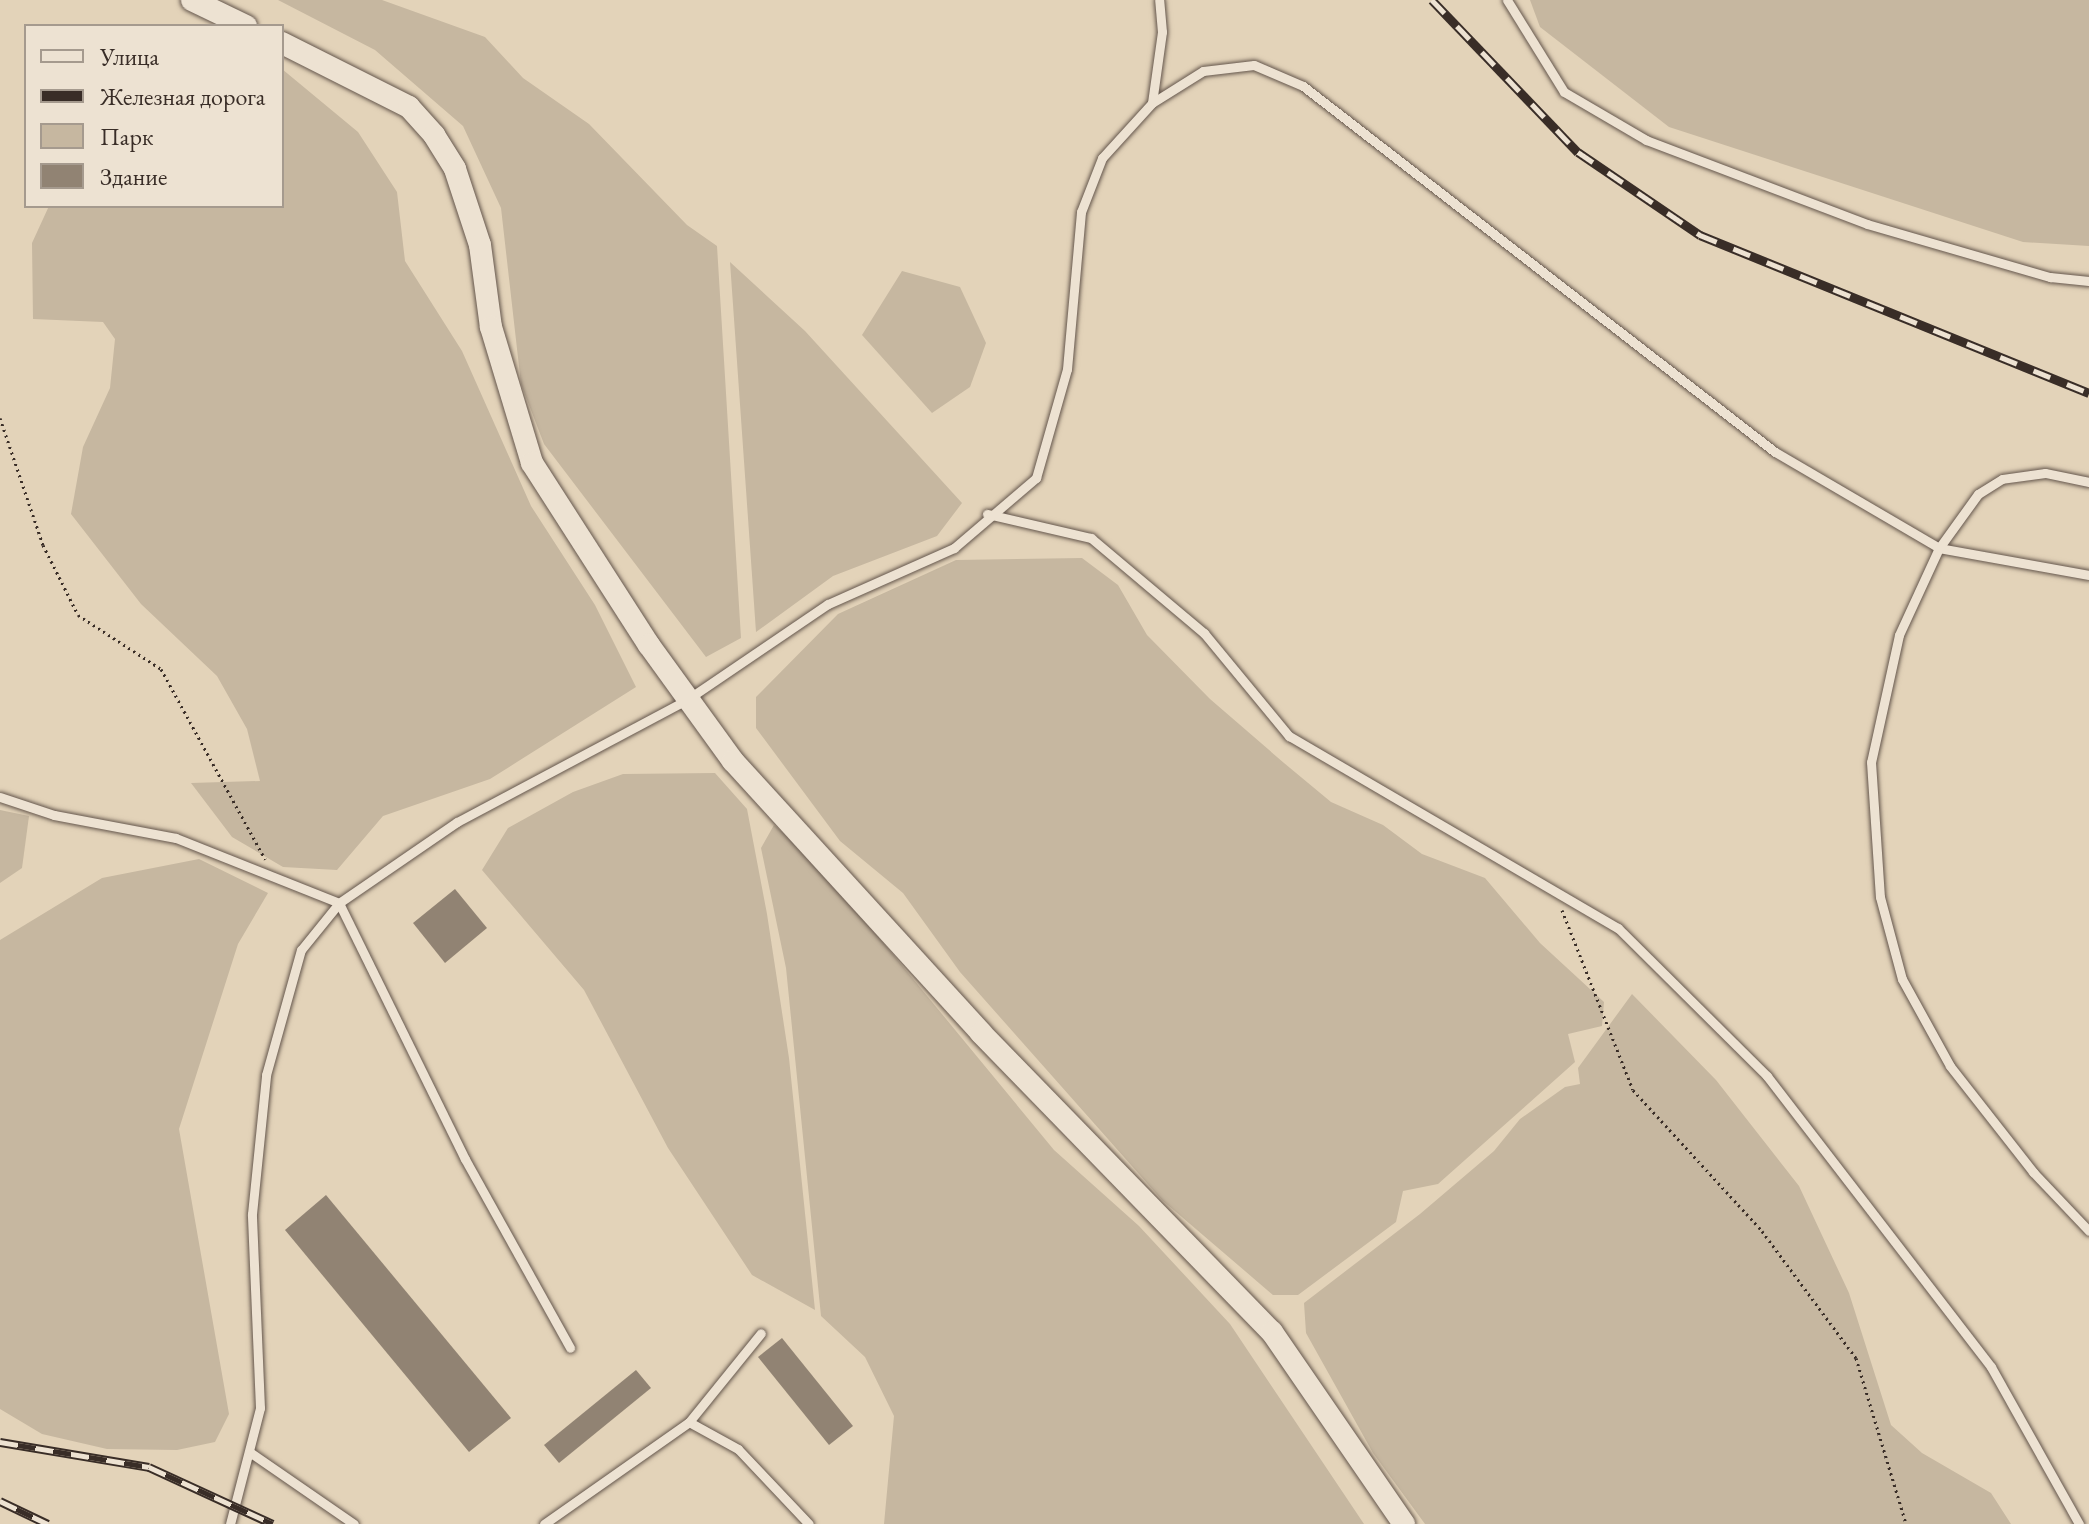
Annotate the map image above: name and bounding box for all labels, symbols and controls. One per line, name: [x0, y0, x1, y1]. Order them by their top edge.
legend: [24, 24, 284, 208]
text: Улица: [100, 41, 159, 72]
text: Железная дорога: [100, 81, 265, 112]
text: Парк: [100, 121, 153, 152]
text: Здание: [100, 161, 167, 192]

